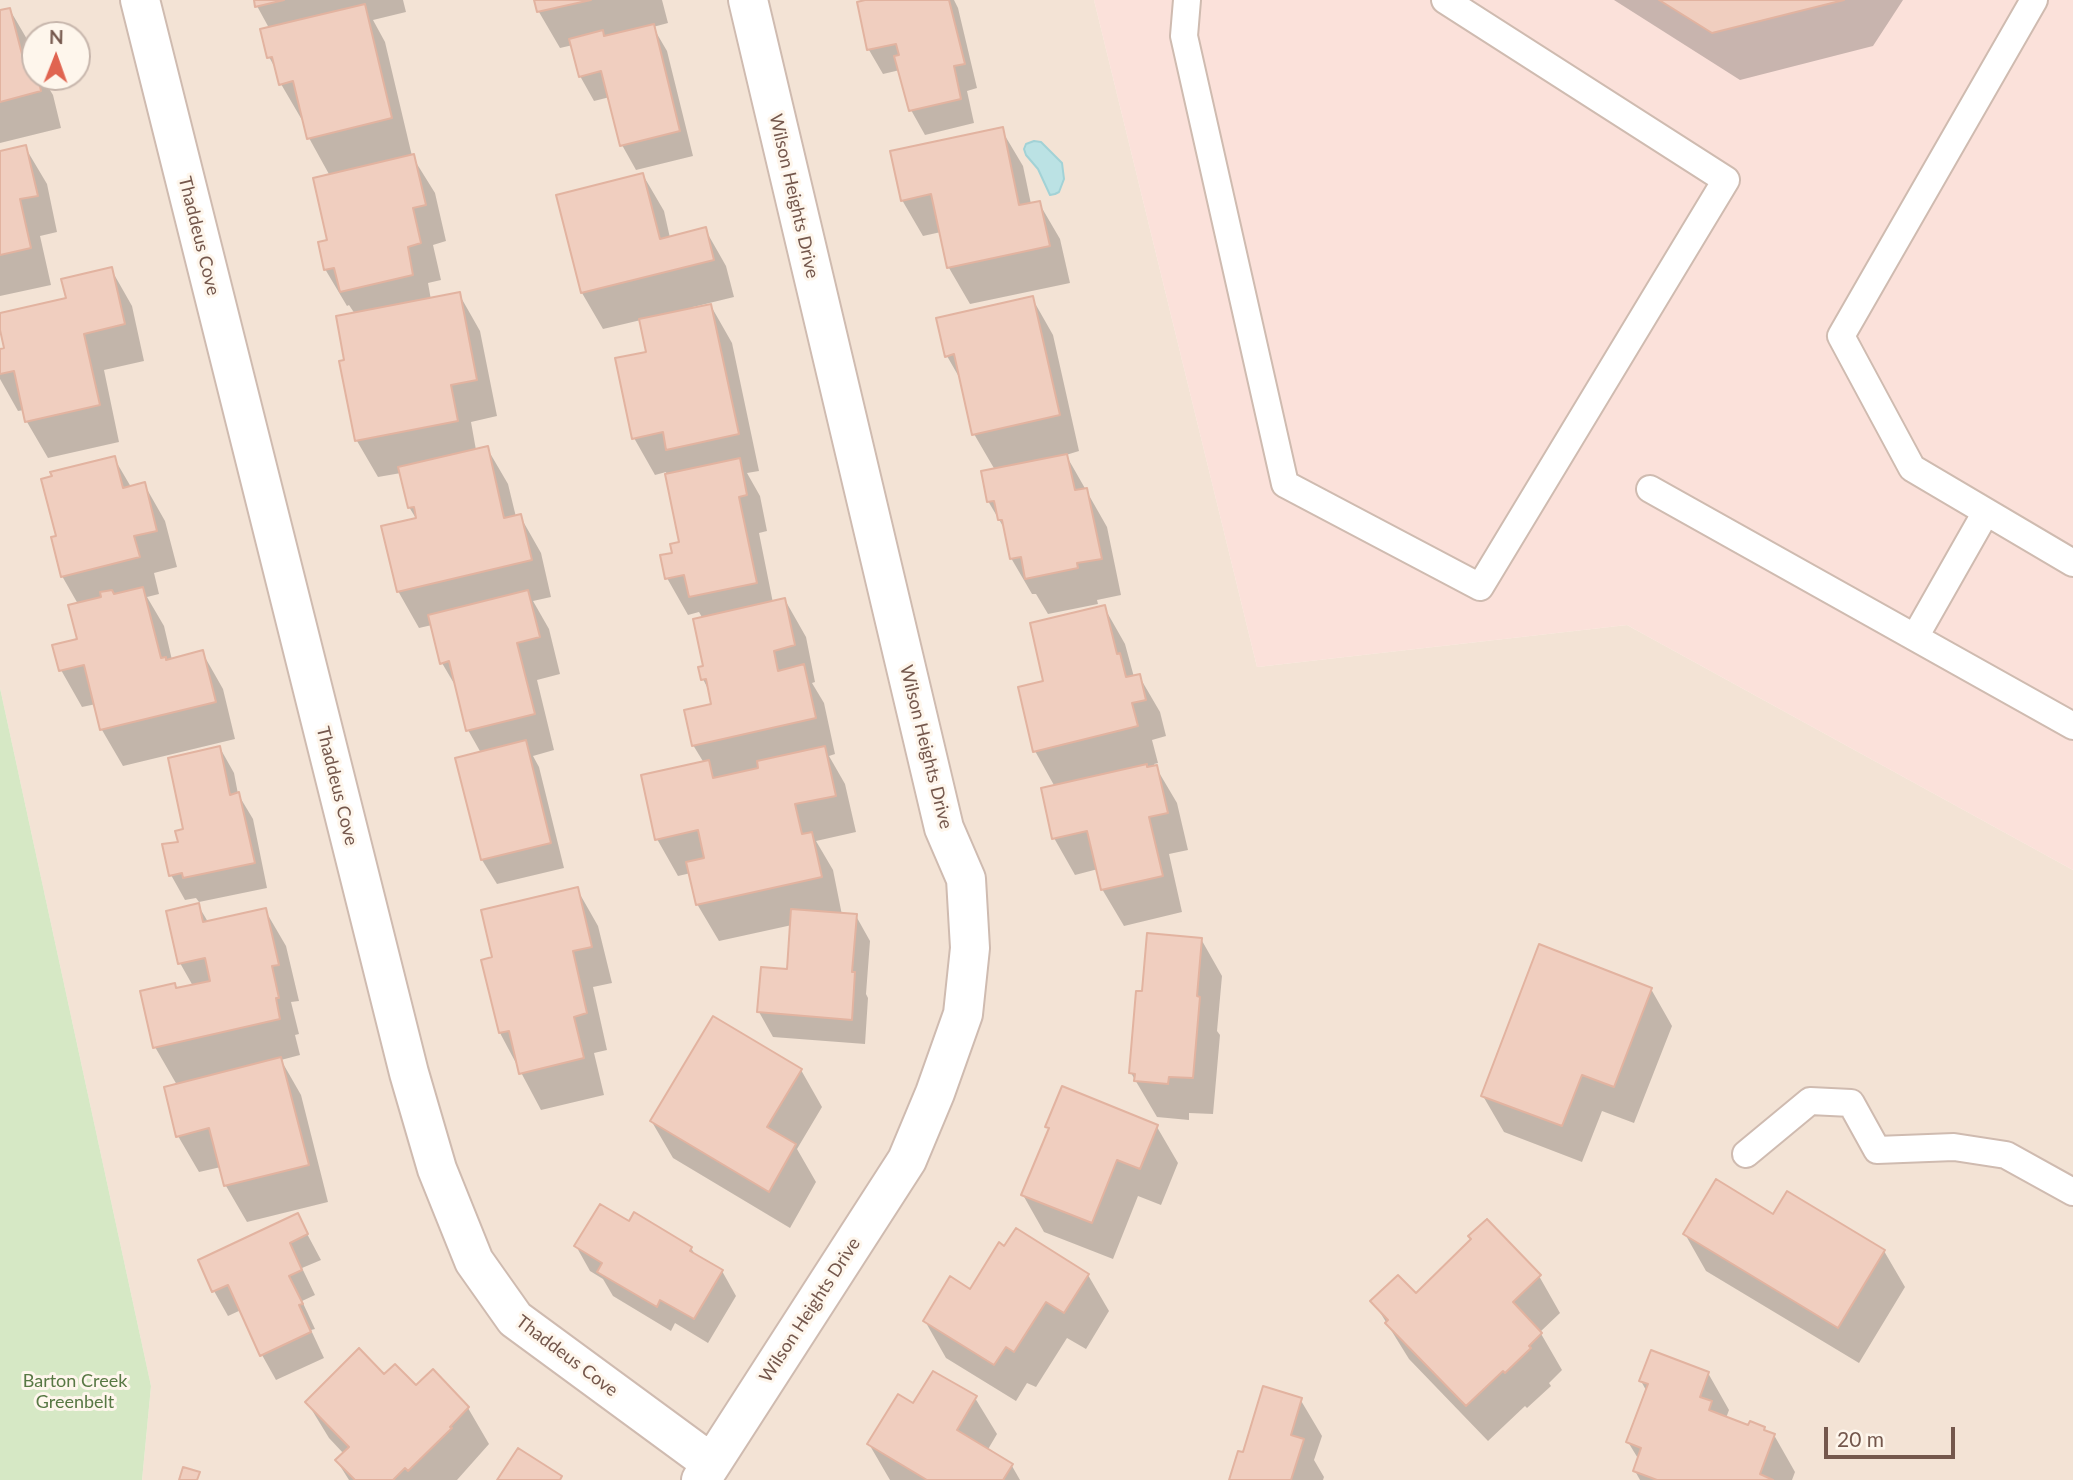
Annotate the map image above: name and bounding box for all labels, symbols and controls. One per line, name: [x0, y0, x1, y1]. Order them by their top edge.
north arrow: [21, 21, 91, 91]
text: N: [49, 25, 64, 48]
street label: Wilson Heights Drive: [765, 112, 823, 280]
street label: Thaddeus Cove: [174, 174, 224, 298]
street label: Wilson Heights Drive: [895, 663, 957, 831]
street label: Thaddeus Cove: [312, 724, 362, 848]
street label: Wilson Heights Drive: [755, 1234, 865, 1386]
street label: Thaddeus Cove: [512, 1311, 622, 1401]
park label: Barton Creek Greenbelt: [23, 1370, 127, 1412]
scale bar: [1828, 1414, 1959, 1458]
text: 20 m: [1837, 1426, 1884, 1451]

